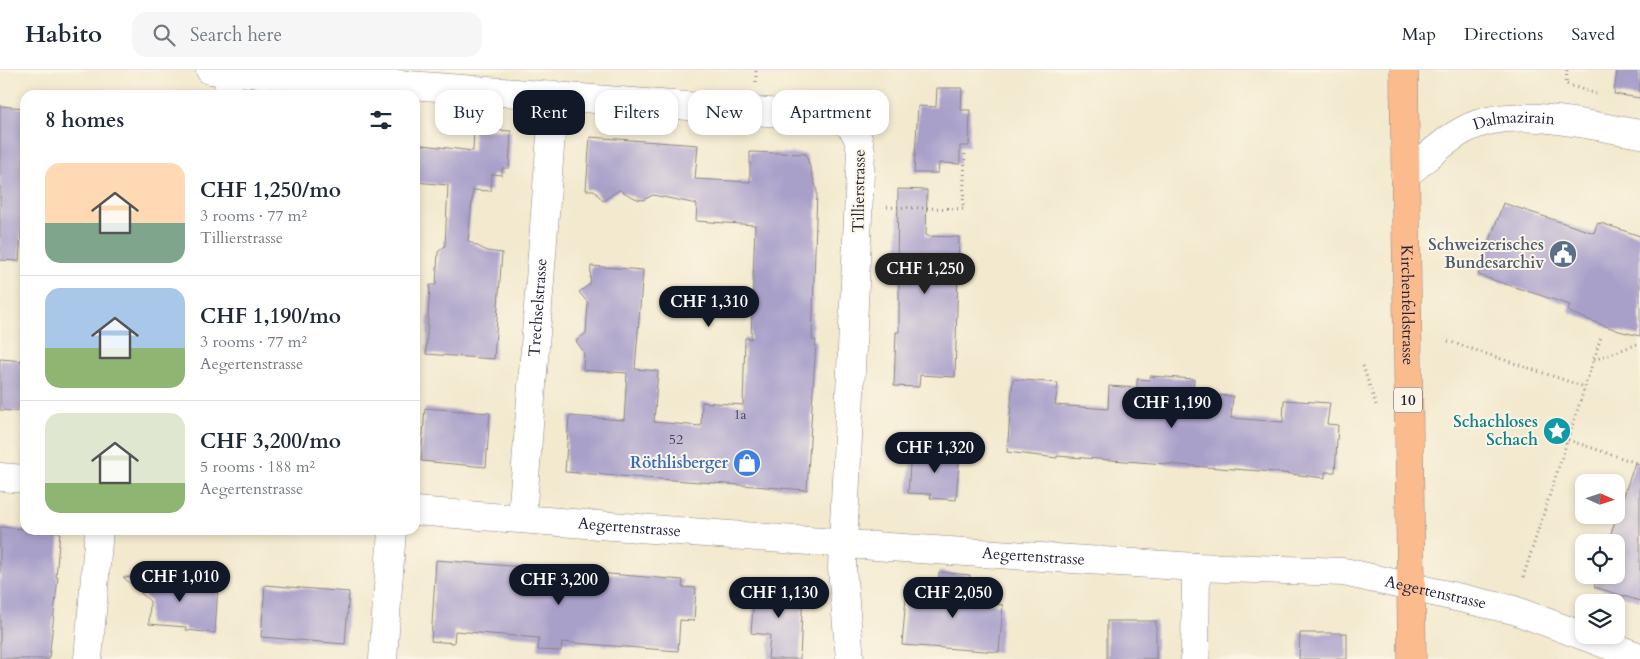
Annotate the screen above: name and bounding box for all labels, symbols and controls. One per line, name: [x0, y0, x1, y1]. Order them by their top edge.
search box: [132, 12, 482, 57]
text: Habito: [25, 18, 102, 51]
icon: search: [150, 21, 178, 49]
text: Search here: [190, 22, 282, 48]
text: Map: [1402, 22, 1436, 47]
text: Directions: [1464, 22, 1543, 47]
text: Saved: [1571, 22, 1615, 47]
chip: Buy: [435, 90, 503, 135]
chip: Rent: [513, 90, 585, 135]
chip: Filters: [595, 90, 678, 135]
chip: New: [688, 90, 762, 135]
chip: Apartment: [772, 90, 889, 135]
text: 8 homes: [45, 106, 124, 135]
icon: filters: [367, 106, 395, 134]
street label: Dalmazirain: [1470, 106, 1556, 136]
street label: Tillierstrasse: [847, 149, 871, 233]
text: CHF 1,250/mo: [200, 176, 341, 205]
icon: home: [85, 183, 145, 243]
text: 3 rooms · 77 m²: [200, 205, 307, 227]
text: Tillierstrasse: [200, 227, 283, 249]
place label: Schweizerisches Bundesarchiv: [1428, 234, 1544, 274]
public building icon: Schweizerisches Bundesarchiv: [1548, 239, 1578, 269]
street label: Kirchenfeldstrasse: [1395, 245, 1419, 365]
pin: CHF 1,250: [868, 252, 982, 295]
street label: Trechselstrasse: [523, 258, 553, 358]
text: CHF 1,250: [886, 258, 964, 280]
pin: CHF 1,310: [652, 286, 766, 328]
text: CHF 1,310: [670, 291, 748, 313]
text: CHF 1,190/mo: [200, 302, 341, 331]
icon: home: [85, 308, 145, 368]
text: 3 rooms · 77 m²: [200, 331, 307, 353]
text: Aegertenstrasse: [200, 353, 303, 375]
pin: CHF 1,190: [1115, 386, 1229, 429]
road number: 10: [1394, 388, 1422, 412]
text: CHF 1,190: [1133, 392, 1211, 414]
house number: 1a: [733, 405, 747, 424]
place label: Schachloses Schach: [1453, 411, 1538, 451]
place icon: Schachloses Schach: [1542, 416, 1572, 446]
text: CHF 3,200/mo: [200, 427, 341, 456]
house number: 52: [669, 430, 683, 449]
pin: CHF 1,320: [878, 432, 992, 474]
icon: home: [85, 433, 145, 493]
text: CHF 1,320: [896, 437, 974, 459]
shop icon: Röthlisberger: [732, 448, 762, 478]
place label: Röthlisberger: [630, 452, 729, 474]
text: 5 rooms · 188 m²: [200, 456, 315, 478]
north arrow: [1575, 474, 1625, 524]
map controls: [1575, 474, 1625, 644]
text: Aegertenstrasse: [200, 478, 303, 500]
street label: Aegertenstrasse: [577, 512, 682, 542]
button: locate: [1575, 534, 1625, 584]
street label: Aegertenstrasse: [981, 542, 1086, 571]
pin: CHF 1,010: [123, 560, 237, 603]
pin: CHF 3,200: [502, 564, 616, 606]
text: CHF 1,010: [141, 566, 219, 588]
text: CHF 3,200: [520, 569, 598, 591]
street label: Aegertenstrasse: [1383, 570, 1488, 614]
pin: CHF 1,130: [722, 576, 836, 619]
pin: CHF 2,050: [896, 576, 1010, 619]
text: CHF 1,130: [740, 582, 818, 604]
text: CHF 2,050: [914, 582, 992, 604]
button: layers: [1575, 594, 1625, 644]

